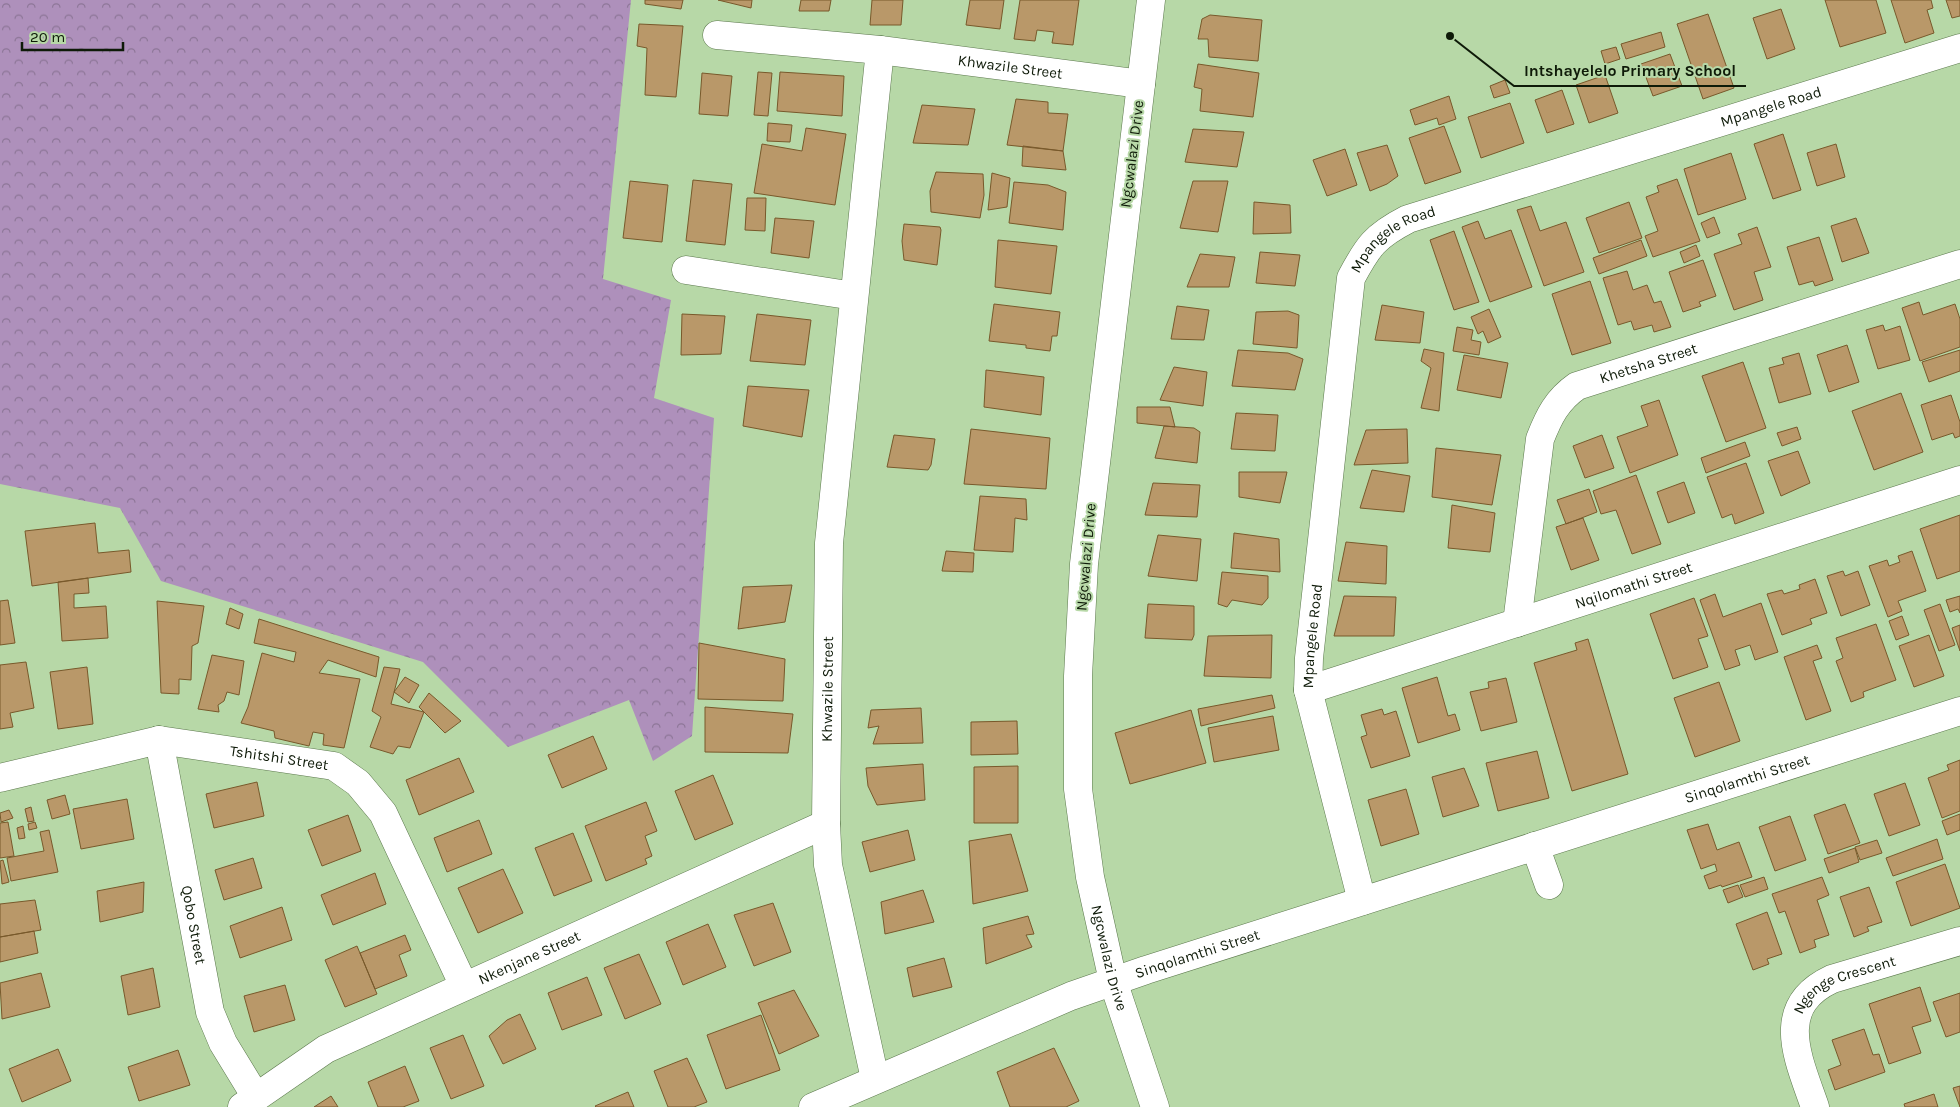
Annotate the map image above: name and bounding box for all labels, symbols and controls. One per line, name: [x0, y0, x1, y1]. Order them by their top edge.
scale bar: [22, 20, 124, 52]
text: 20 m: [30, 28, 65, 46]
street label: Khwazile Street: [957, 51, 1064, 83]
callout: Intshayelelo Primary School: [1514, 55, 1746, 86]
text: Intshayelelo Primary School: [1524, 61, 1736, 80]
street label: Mpangele Road: [1718, 82, 1824, 131]
street label: Ngcwalazi Drive: [1116, 99, 1148, 209]
street label: Mpangele Road: [1347, 202, 1438, 276]
street label: Khetsha Street: [1597, 339, 1700, 387]
street label: Ngcwalazi Drive: [1072, 502, 1100, 612]
street label: Nqilomathi Street: [1573, 558, 1695, 612]
street label: Mpangele Road: [1299, 583, 1326, 689]
street label: Khwazile Street: [818, 636, 837, 742]
street label: Tshitshi Street: [229, 742, 330, 774]
street label: Sinqolamthi Street: [1682, 750, 1812, 807]
street label: Qobo Street: [177, 884, 210, 966]
street label: Ngcwalazi Drive: [1087, 903, 1131, 1013]
street label: Sinqolamthi Street: [1132, 925, 1262, 982]
street label: Nkenjane Street: [475, 927, 583, 988]
street label: Ngenge Crescent: [1789, 952, 1898, 1017]

